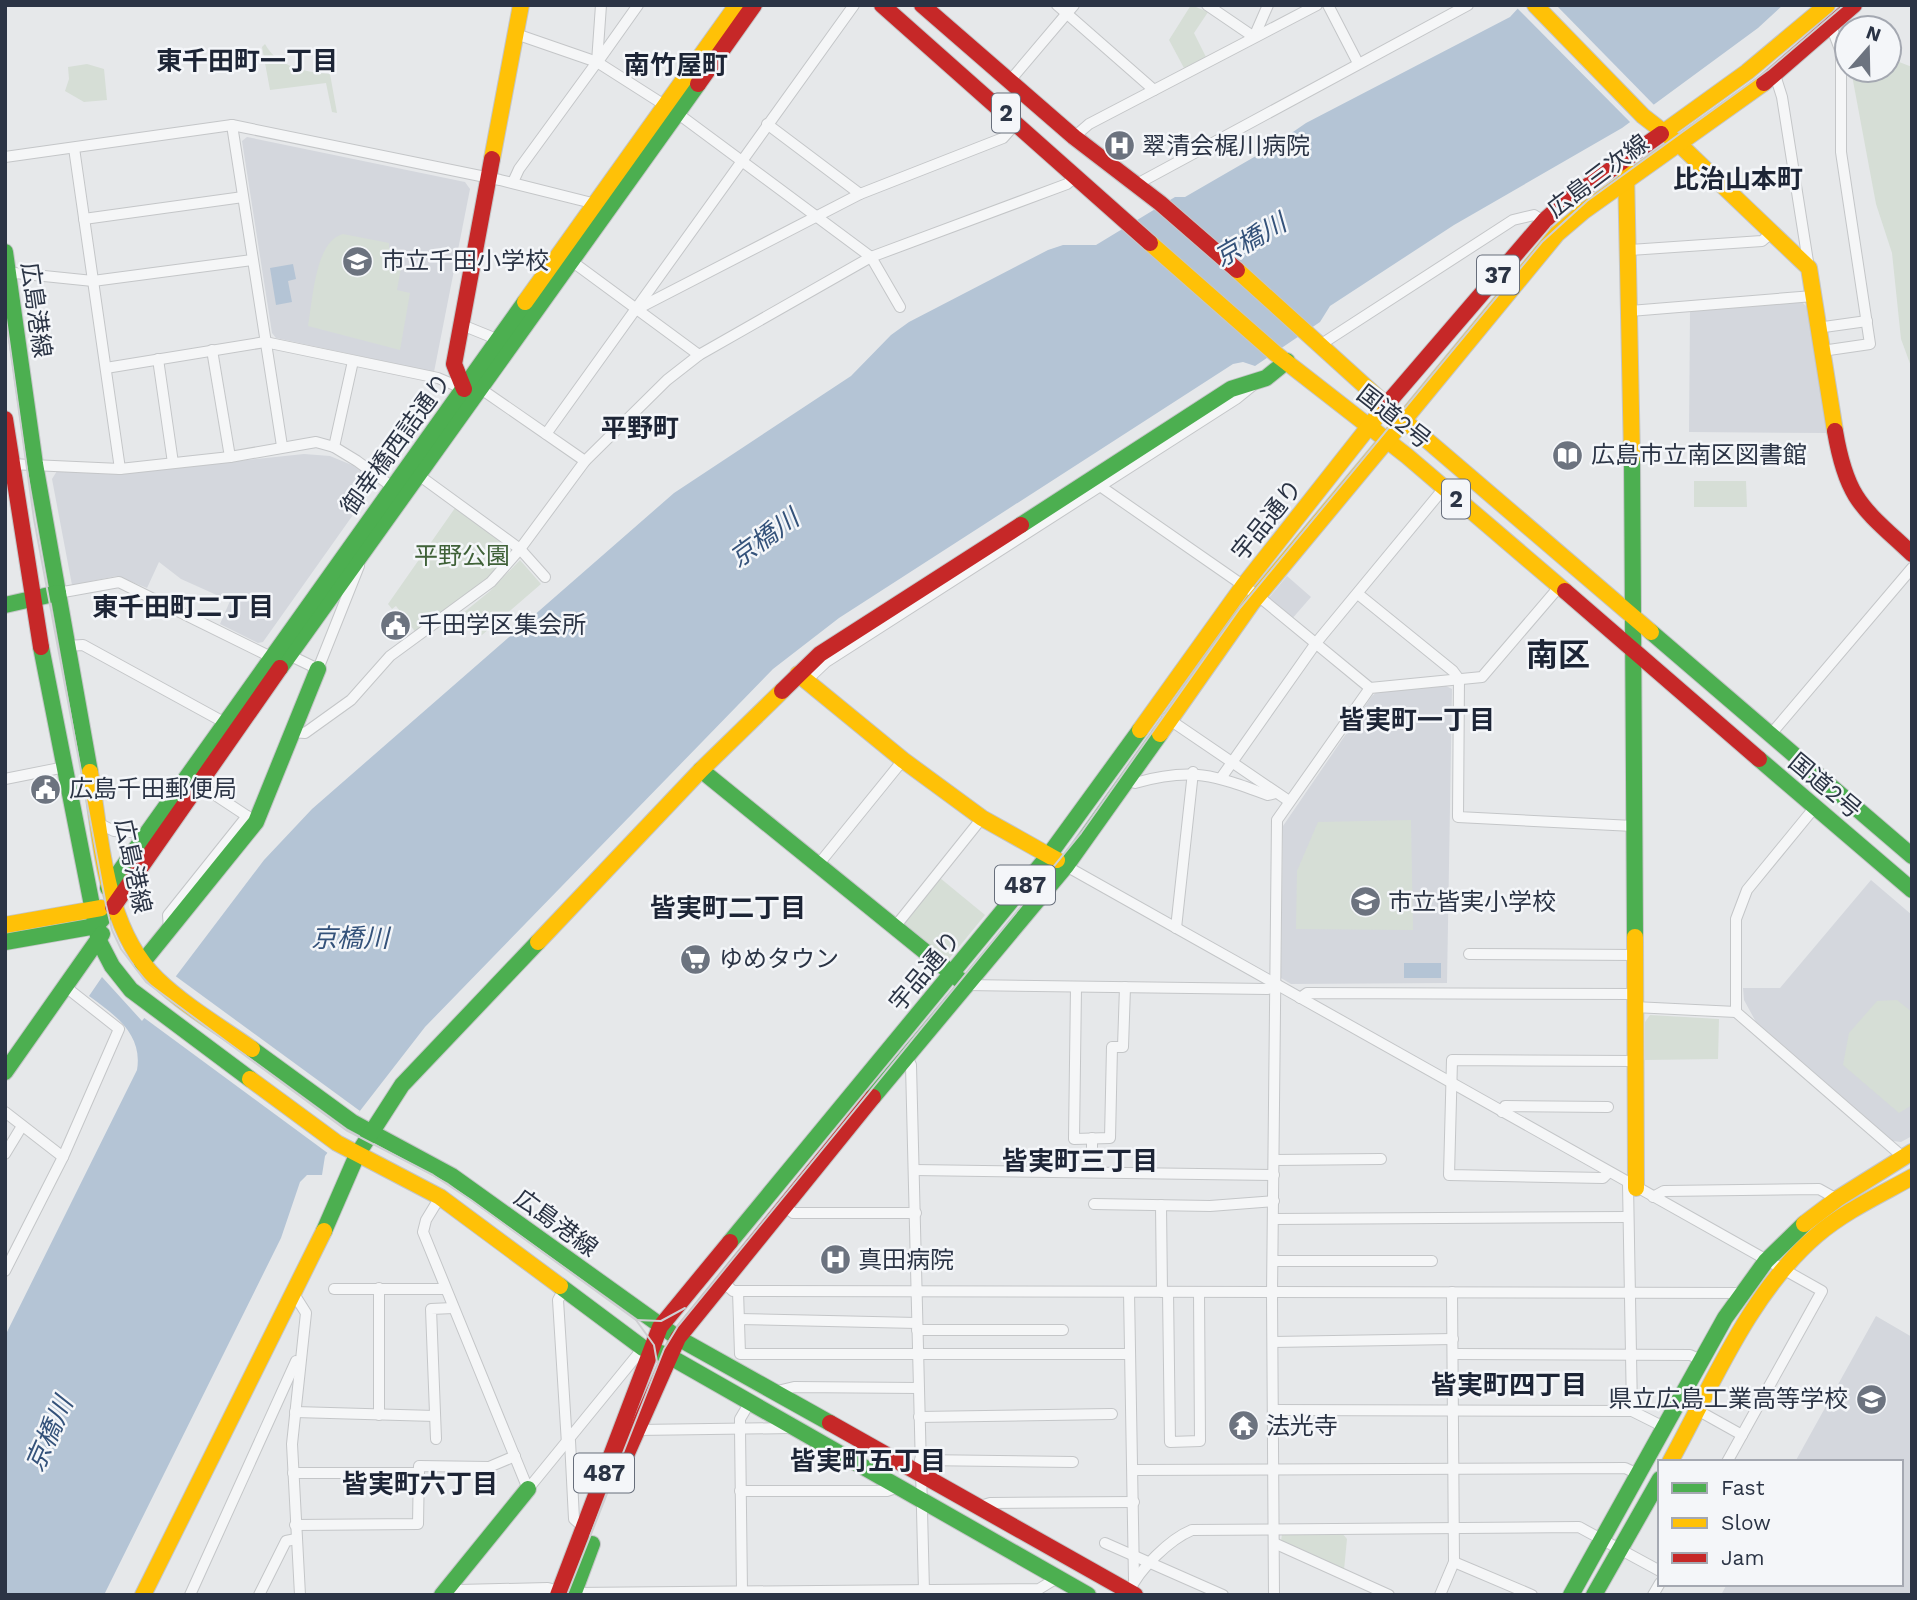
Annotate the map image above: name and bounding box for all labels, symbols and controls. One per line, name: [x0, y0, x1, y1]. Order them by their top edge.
north arrow: [1833, 14, 1903, 84]
text: N: [1863, 20, 1884, 47]
district label: 東千田町一丁目: [156, 46, 338, 76]
district label: 南竹屋町: [624, 50, 728, 80]
road number: 2: [992, 94, 1020, 132]
hospital icon: 翠清会梶川病院: [1102, 129, 1136, 163]
street label: 広島三次線: [1542, 129, 1654, 223]
place label: 翠清会梶川病院: [1142, 132, 1310, 160]
district label: 比治山本町: [1673, 164, 1803, 194]
water label: 京橋川: [1209, 206, 1294, 272]
school or university icon: 市立千田小学校: [341, 244, 375, 278]
place label: 市立千田小学校: [381, 247, 549, 275]
road number: 37: [1477, 256, 1519, 294]
street label: 広島港線: [15, 261, 57, 359]
street label: 御幸橋西詰通り: [335, 368, 457, 520]
street label: 国道2号: [1351, 379, 1437, 455]
district label: 平野町: [601, 413, 679, 443]
library icon: 広島市立南区図書館: [1551, 438, 1585, 472]
place label: 広島市立南区図書館: [1591, 441, 1807, 469]
street label: 宇品通り: [1226, 474, 1308, 566]
road number: 2: [1442, 480, 1470, 519]
water label: 京橋川: [724, 501, 807, 573]
park label: 平野公園: [414, 542, 510, 570]
district label: 東千田町二丁目: [92, 592, 274, 622]
public building icon: 千田学区集会所: [378, 608, 412, 642]
place label: 千田学区集会所: [418, 611, 586, 639]
district label: 南区: [1526, 636, 1590, 674]
district label: 皆実町一丁目: [1339, 705, 1495, 735]
street label: 国道2号: [1783, 748, 1867, 824]
public building icon: 広島千田郵便局: [29, 772, 63, 806]
place label: 広島千田郵便局: [69, 775, 237, 803]
street label: 広島港線: [109, 816, 157, 916]
road number: 487: [995, 866, 1055, 904]
school or university icon: 市立皆実小学校: [1348, 885, 1382, 919]
place label: 市立皆実小学校: [1388, 888, 1556, 916]
district label: 皆実町二丁目: [650, 893, 806, 923]
water label: 京橋川: [311, 923, 392, 953]
street label: 宇品通り: [883, 925, 967, 1017]
supermarket icon: ゆめタウン: [679, 942, 713, 976]
place label: ゆめタウン: [719, 945, 839, 973]
district label: 皆実町三丁目: [1002, 1146, 1158, 1176]
street label: 広島港線: [509, 1183, 603, 1263]
hospital icon: 真田病院: [818, 1243, 852, 1277]
place label: 真田病院: [858, 1246, 954, 1274]
district label: 皆実町四丁目: [1431, 1370, 1587, 1400]
school or university icon: 県立広島工業高等学校: [1854, 1382, 1888, 1416]
place label: 県立広島工業高等学校: [1608, 1385, 1848, 1413]
water label: 京橋川: [19, 1390, 80, 1476]
temple icon: 法光寺: [1226, 1409, 1260, 1443]
place label: 法光寺: [1266, 1412, 1338, 1440]
district label: 皆実町五丁目: [790, 1446, 946, 1476]
road number: 487: [574, 1454, 634, 1492]
legend: [1658, 1460, 1903, 1586]
district label: 皆実町六丁目: [342, 1469, 498, 1499]
text: Fast: [1721, 1475, 1765, 1500]
text: Slow: [1721, 1510, 1771, 1535]
text: Jam: [1721, 1545, 1764, 1570]

